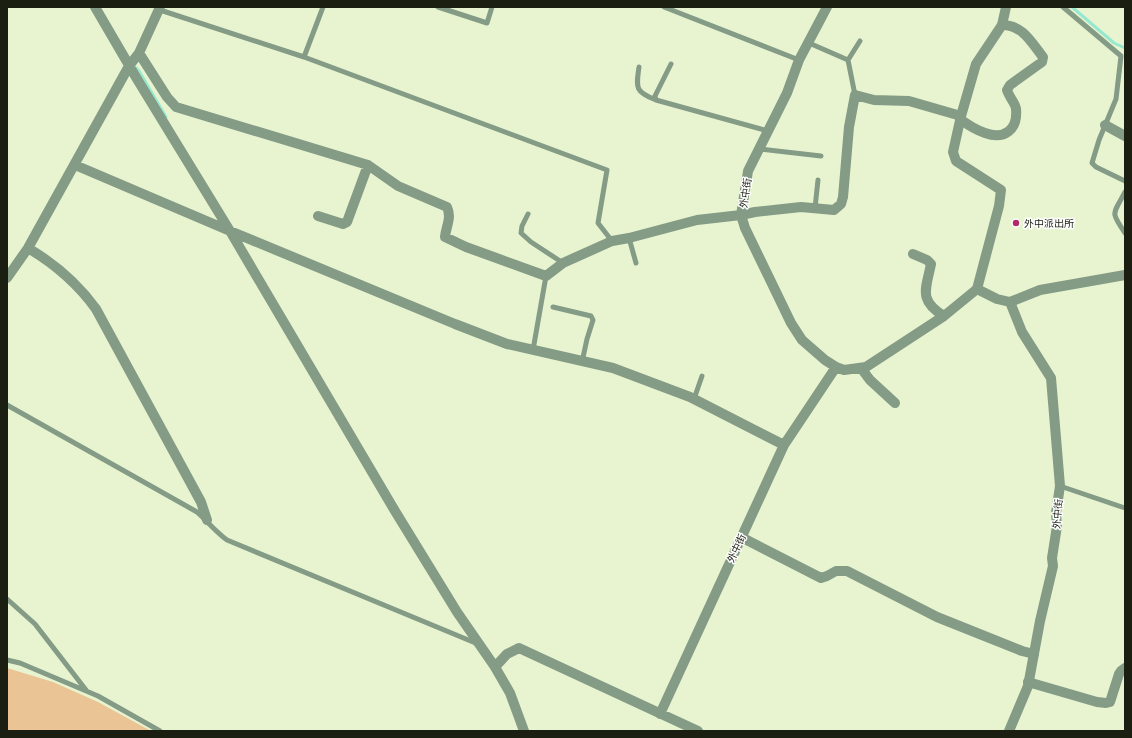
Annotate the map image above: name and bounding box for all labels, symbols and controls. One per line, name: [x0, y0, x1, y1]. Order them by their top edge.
street label: 外中街: [736, 177, 754, 209]
place label: 外中派出所: [1024, 216, 1074, 230]
marker: 外中派出所: [1011, 218, 1021, 228]
street label: 外中街: [1049, 498, 1065, 530]
street label: 外中街: [723, 531, 749, 565]

